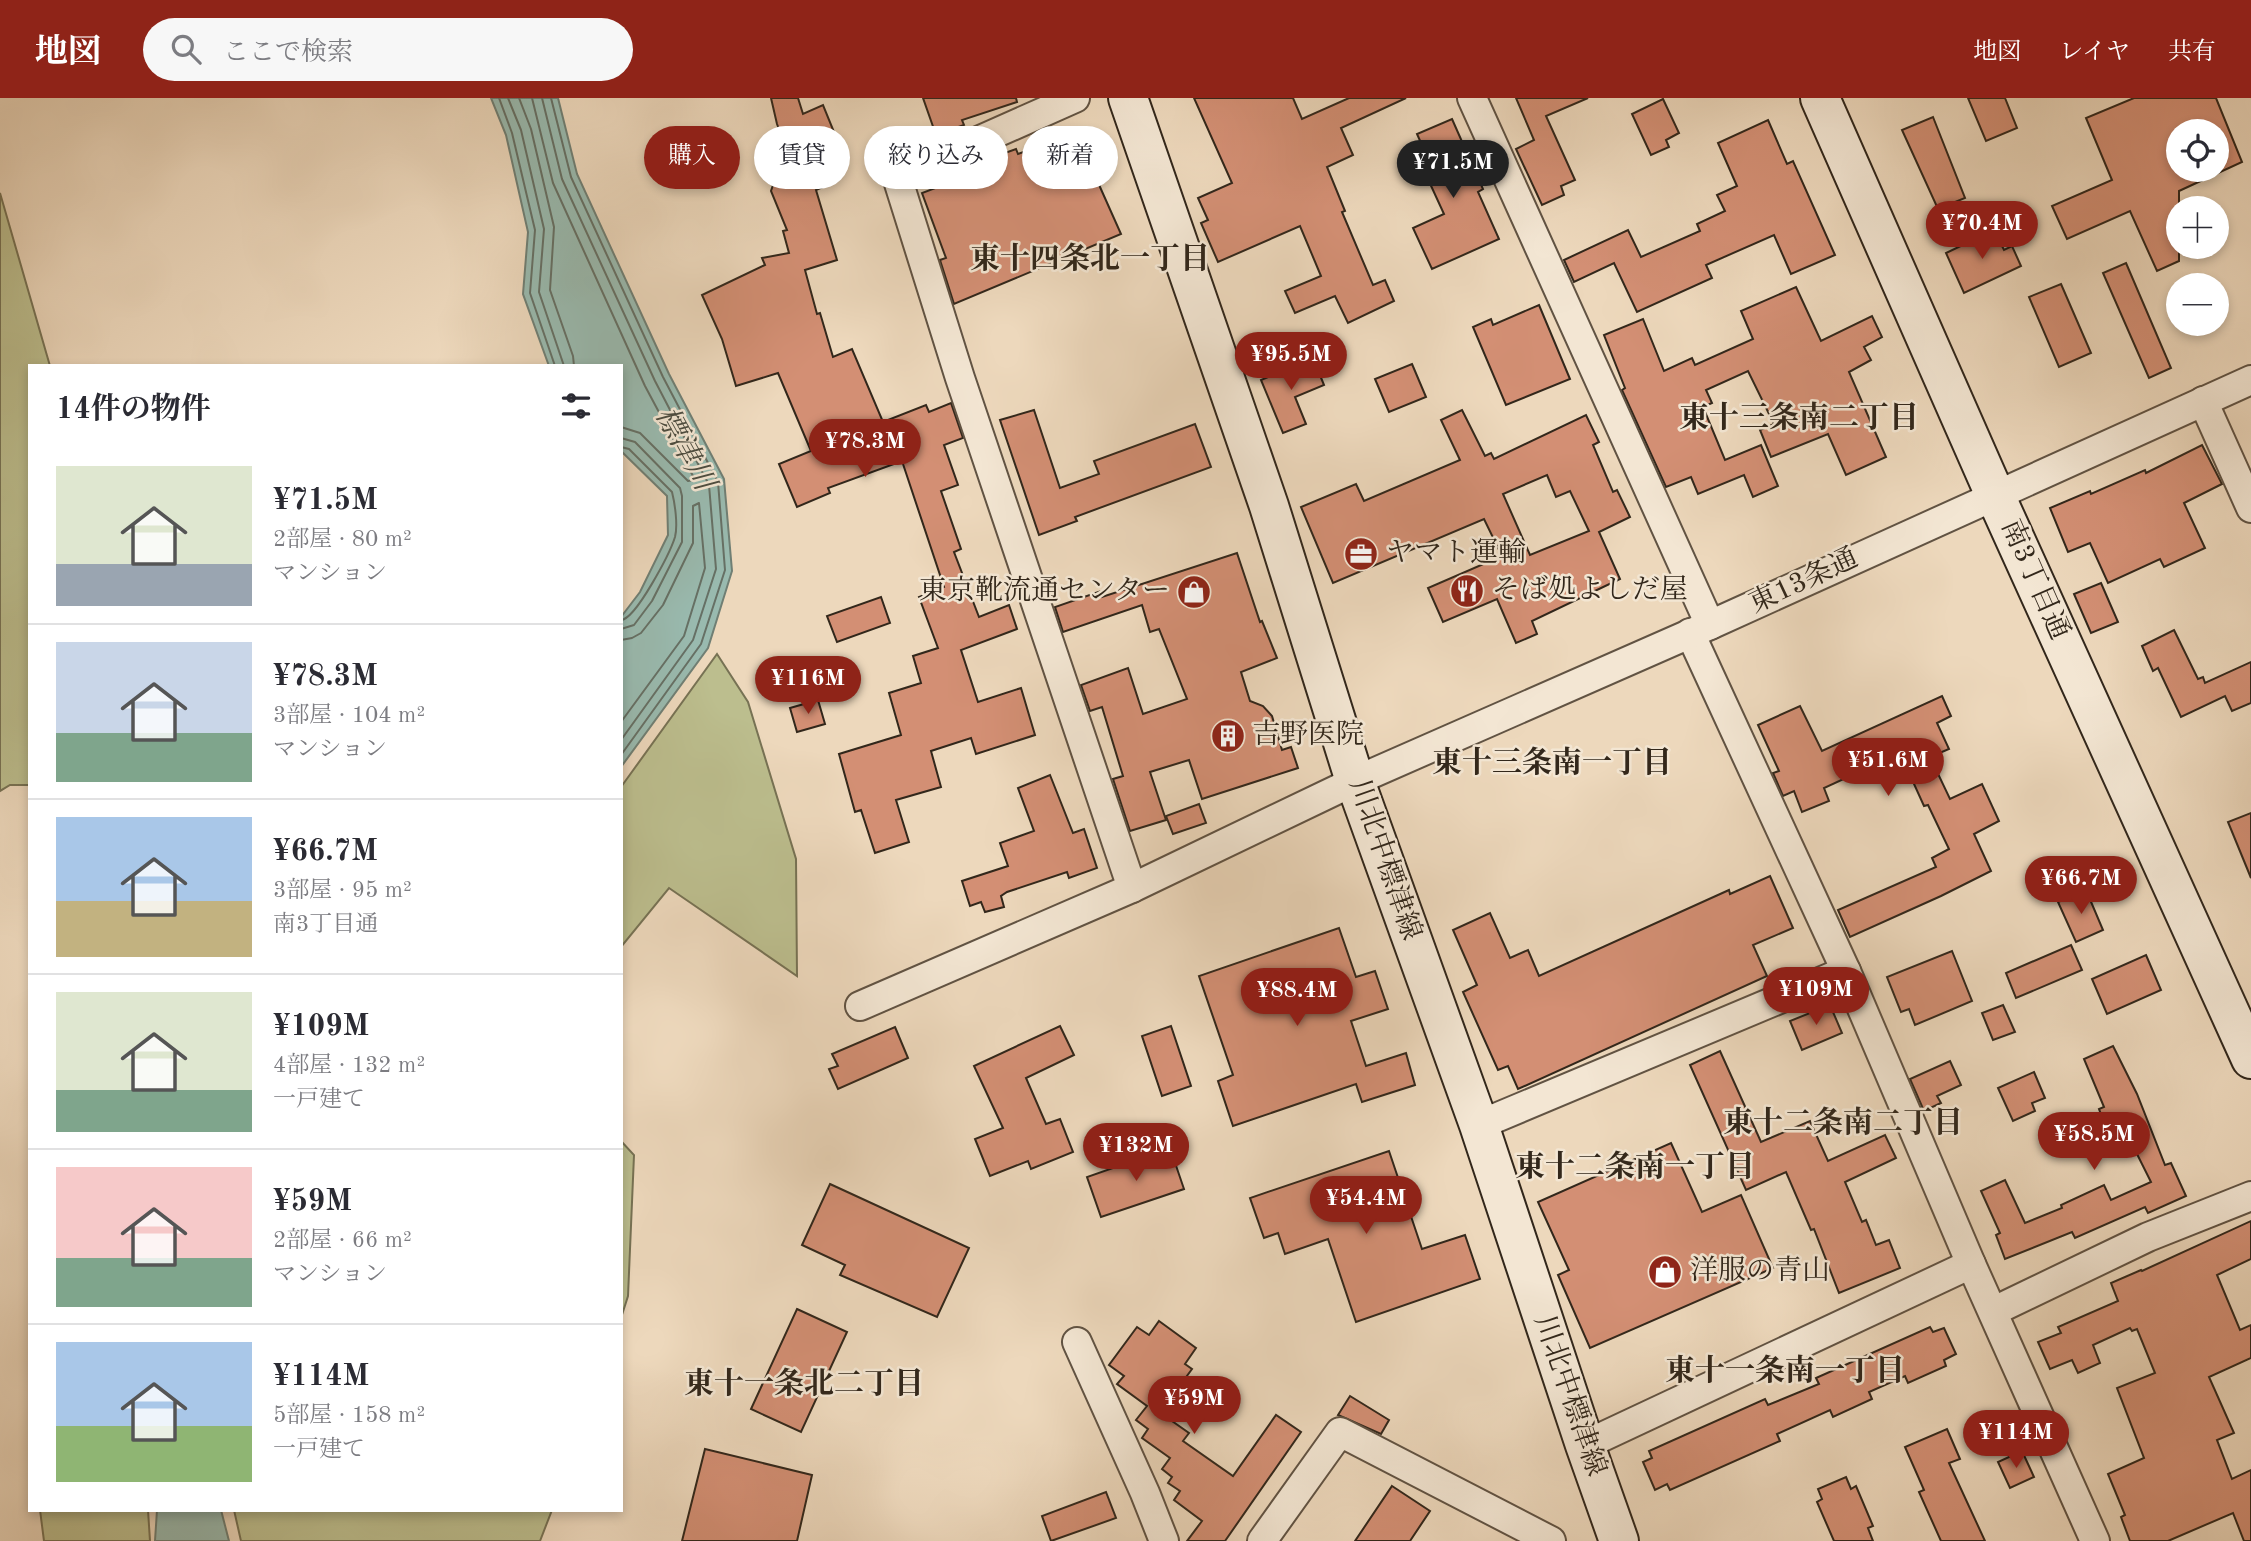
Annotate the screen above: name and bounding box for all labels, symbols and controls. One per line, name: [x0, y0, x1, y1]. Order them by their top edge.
search box: [143, 18, 633, 81]
icon: search: [167, 30, 205, 68]
text: 地図: [35, 37, 101, 70]
text: ここで検索: [223, 40, 353, 66]
text: 地図: [1973, 41, 2021, 65]
text: レイヤ: [2059, 41, 2130, 65]
text: 共有: [2168, 41, 2216, 65]
map controls: [2166, 119, 2229, 336]
button: locate: [2166, 119, 2229, 182]
chip: 購入: [644, 126, 740, 189]
chip: 賃貸: [754, 126, 850, 189]
chip: 絞り込み: [864, 126, 1008, 189]
chip: 新着: [1022, 126, 1118, 189]
pin: ¥71.5M: [1396, 140, 1510, 200]
text: ¥71.5M: [1413, 151, 1493, 174]
button: +: [2166, 196, 2229, 259]
pin: ¥70.4M: [1925, 202, 2039, 261]
text: ¥70.4M: [1942, 212, 2022, 235]
district label: 東十四条北一丁目: [970, 242, 1210, 275]
button: −: [2166, 273, 2229, 336]
pin: ¥95.5M: [1234, 332, 1348, 392]
text: ¥95.5M: [1251, 343, 1331, 366]
icon: filters: [557, 387, 595, 425]
text: 14件の物件: [56, 395, 211, 425]
water label: 標津川: [649, 401, 723, 498]
district label: 東十三条南二丁目: [1679, 401, 1919, 434]
pin: ¥78.3M: [808, 420, 922, 479]
text: ¥78.3M: [825, 430, 905, 453]
text: ¥71.5M: [273, 486, 378, 516]
icon: home: [112, 494, 196, 578]
street label: 南3丁目通: [1995, 515, 2076, 644]
text: 2部屋 · 80 m²: [273, 528, 412, 551]
office icon: ヤマト運輸: [1342, 535, 1380, 573]
place label: ヤマト運輸: [1386, 537, 1526, 568]
street label: 東13条通: [1744, 542, 1863, 619]
text: マンション: [273, 562, 387, 585]
restaurant icon: そば処よしだ屋: [1448, 572, 1486, 610]
shop icon: 東京靴流通センター: [1175, 573, 1213, 611]
place label: そば処よしだ屋: [1492, 574, 1688, 605]
place label: 東京靴流通センター: [919, 575, 1170, 606]
pin: ¥116M: [759, 656, 857, 716]
text: ¥78.3M: [273, 662, 378, 692]
text: ¥116M: [771, 667, 845, 690]
icon: home: [112, 670, 196, 754]
text: 3部屋 · 104 m²: [273, 704, 425, 727]
building icon: 吉野医院: [1209, 717, 1247, 755]
place label: 吉野医院: [1252, 719, 1364, 750]
text: マンション: [273, 738, 387, 761]
pin: ¥51.6M: [1831, 738, 1945, 798]
district label: 東十三条南一丁目: [1432, 746, 1672, 779]
text: ¥51.6M: [1848, 749, 1928, 772]
street label: 川北中標津線: [1343, 775, 1427, 944]
text: ¥66.7M: [273, 837, 378, 867]
icon: home: [112, 845, 196, 929]
pin: ¥66.7M: [2024, 856, 2138, 916]
text: ¥66.7M: [2041, 867, 2121, 890]
text: 3部屋 · 95 m²: [273, 879, 412, 902]
text: 南3丁目通: [273, 913, 378, 936]
pin: ¥88.4M: [1240, 968, 1354, 1028]
pin: ¥109M: [1767, 968, 1865, 1027]
text: ¥109M: [1779, 978, 1853, 1001]
text: ¥88.4M: [1257, 979, 1337, 1002]
text: ¥109M: [273, 1012, 369, 1042]
icon: home: [112, 1020, 196, 1104]
text: 4部屋 · 132 m²: [273, 1054, 425, 1077]
text: 一戸建て: [273, 1088, 365, 1111]
district label: 東十二条南二丁目: [1723, 1106, 1963, 1139]
pin: ¥58.5M: [2037, 1112, 2151, 1172]
text: ¥58.5M: [2054, 1123, 2134, 1146]
pin: ¥132M: [1087, 1124, 1185, 1183]
text: ¥132M: [1099, 1134, 1173, 1157]
district label: 東十二条南一丁目: [1515, 1150, 1755, 1183]
pin: ¥54.4M: [1309, 1176, 1423, 1236]
text: ¥59M: [273, 1187, 352, 1217]
text: ¥54.4M: [1326, 1187, 1406, 1210]
icon: home: [112, 1195, 196, 1279]
text: 2部屋 · 66 m²: [273, 1229, 412, 1252]
shop icon: 洋服の青山: [1646, 1253, 1684, 1291]
place label: 洋服の青山: [1690, 1255, 1830, 1286]
text: マンション: [273, 1263, 387, 1286]
street label: 川北中標津線: [1528, 1311, 1612, 1480]
district label: 東十一条南一丁目: [1665, 1354, 1905, 1387]
text: ¥114M: [273, 1362, 369, 1392]
district label: 東十一条北二丁目: [684, 1367, 924, 1400]
icon: home: [112, 1370, 196, 1454]
pin: ¥59M: [1153, 1376, 1235, 1436]
text: ¥59M: [1164, 1387, 1224, 1410]
text: 5部屋 · 158 m²: [273, 1404, 425, 1427]
pin: ¥114M: [1967, 1410, 2065, 1470]
text: ¥114M: [1979, 1421, 2053, 1444]
text: 一戸建て: [273, 1438, 365, 1461]

